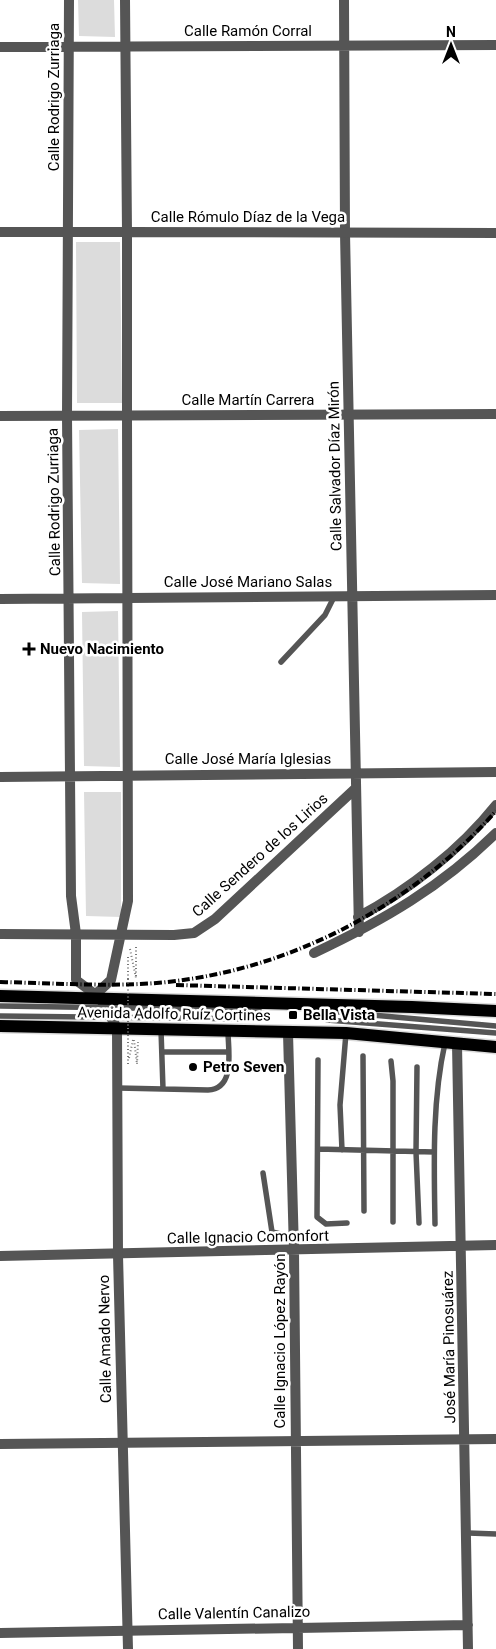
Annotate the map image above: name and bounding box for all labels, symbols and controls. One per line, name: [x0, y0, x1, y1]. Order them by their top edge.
north arrow: [426, 20, 476, 70]
street label: Calle Ramón Corral: [184, 22, 312, 40]
street label: Calle Rodrigo Zurriaga: [45, 23, 63, 171]
text: N: [446, 24, 456, 40]
street label: Calle Rómulo Díaz de la Vega: [151, 208, 345, 226]
street label: Calle Salvador Díaz Mirón: [325, 381, 345, 551]
street label: Calle Martín Carrera: [181, 391, 315, 409]
street label: Calle Rodrigo Zurriaga: [44, 428, 64, 576]
street label: Calle José Mariano Salas: [164, 573, 332, 591]
place label: Nuevo Nacimiento: [40, 640, 164, 658]
marker: Nuevo Nacimiento: [22, 642, 36, 656]
street label: Calle José María Iglesias: [165, 750, 331, 768]
street label: Calle Sendero de los Lirios: [188, 789, 332, 921]
street label: Avenida Adolfo Ruíz Cortines: [77, 1003, 271, 1025]
place label: Bella Vista: [303, 1006, 375, 1024]
marker: Bella Vista: [287, 1009, 299, 1021]
place label: Petro Seven: [203, 1058, 284, 1076]
marker: Petro Seven: [187, 1061, 199, 1073]
street label: Calle Ignacio Comonfort: [167, 1227, 329, 1247]
street label: Calle Ignacio López Rayón: [271, 1254, 289, 1428]
street label: José María Pinosuárez: [439, 1271, 459, 1423]
street label: Calle Amado Nervo: [95, 1275, 115, 1403]
street label: Calle Valentín Canalizo: [158, 1603, 310, 1623]

